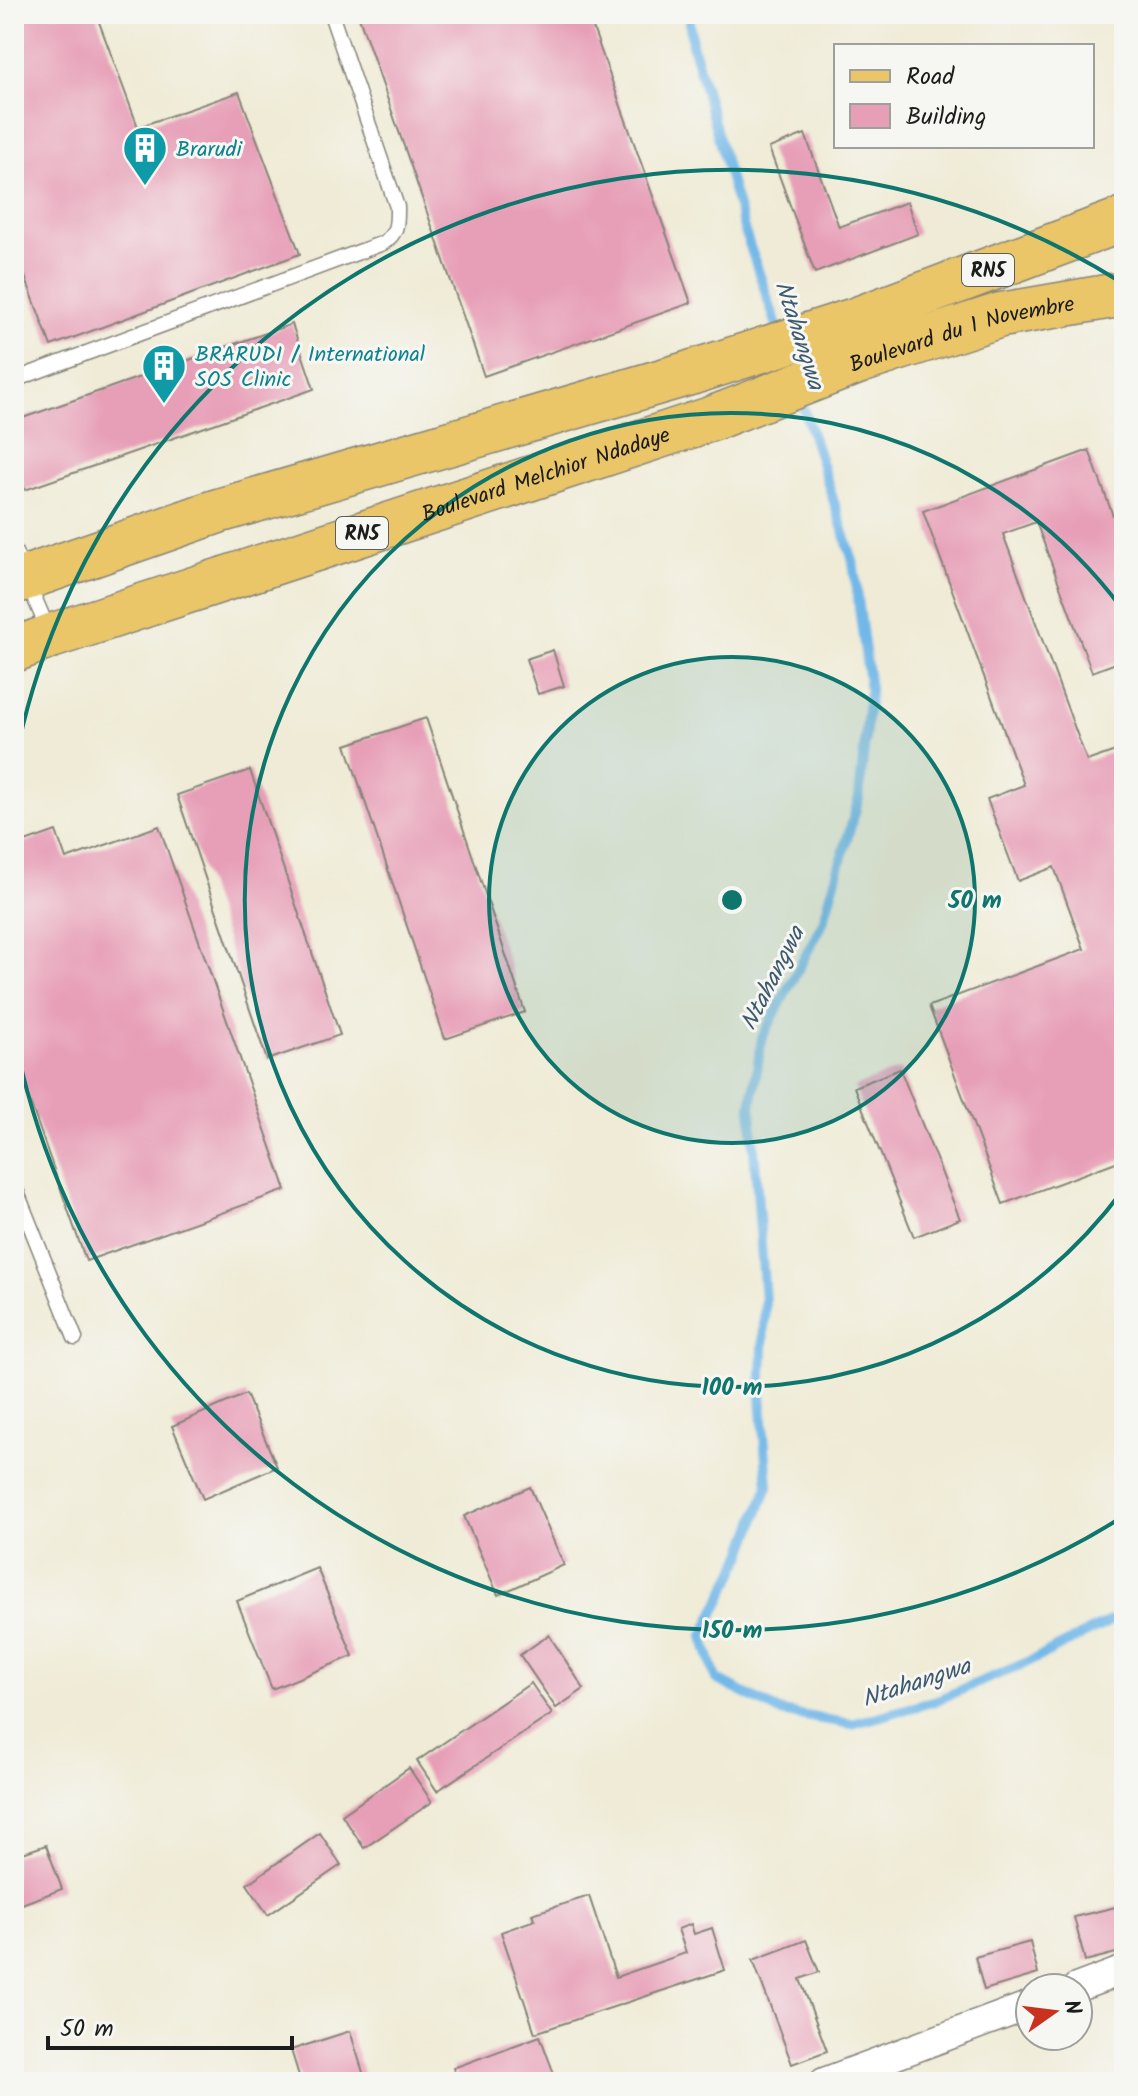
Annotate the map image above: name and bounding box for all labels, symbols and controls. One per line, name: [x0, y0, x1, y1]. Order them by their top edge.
legend: [834, 44, 1094, 148]
text: Road: [906, 58, 955, 97]
text: Building: [906, 98, 986, 137]
building icon: Brarudi: [121, 124, 169, 187]
place label: Brarudi: [176, 133, 242, 168]
road number: RN5: [962, 254, 1014, 286]
water label: Ntahangwa: [763, 276, 835, 397]
street label: Boulevard du 1 Novembre: [845, 288, 1077, 384]
place label: BRARUDI / International SOS Clinic: [195, 338, 426, 398]
building icon: BRARUDI / International SOS Clinic: [140, 342, 188, 405]
street label: Boulevard Melchior Ndadaye: [417, 419, 675, 533]
road number: RN5: [336, 517, 388, 549]
text: 50 m: [947, 882, 1002, 921]
centre of rings: [718, 886, 746, 914]
water label: Ntahangwa: [730, 918, 817, 1038]
text: 100 m: [702, 1369, 762, 1408]
text: 150 m: [702, 1612, 762, 1651]
water label: Ntahangwa: [857, 1647, 978, 1719]
north arrow: [1014, 1972, 1094, 2052]
text: N: [1052, 1997, 1090, 2019]
scale bar: [48, 2000, 292, 2050]
text: 50 m: [60, 2010, 114, 2049]

